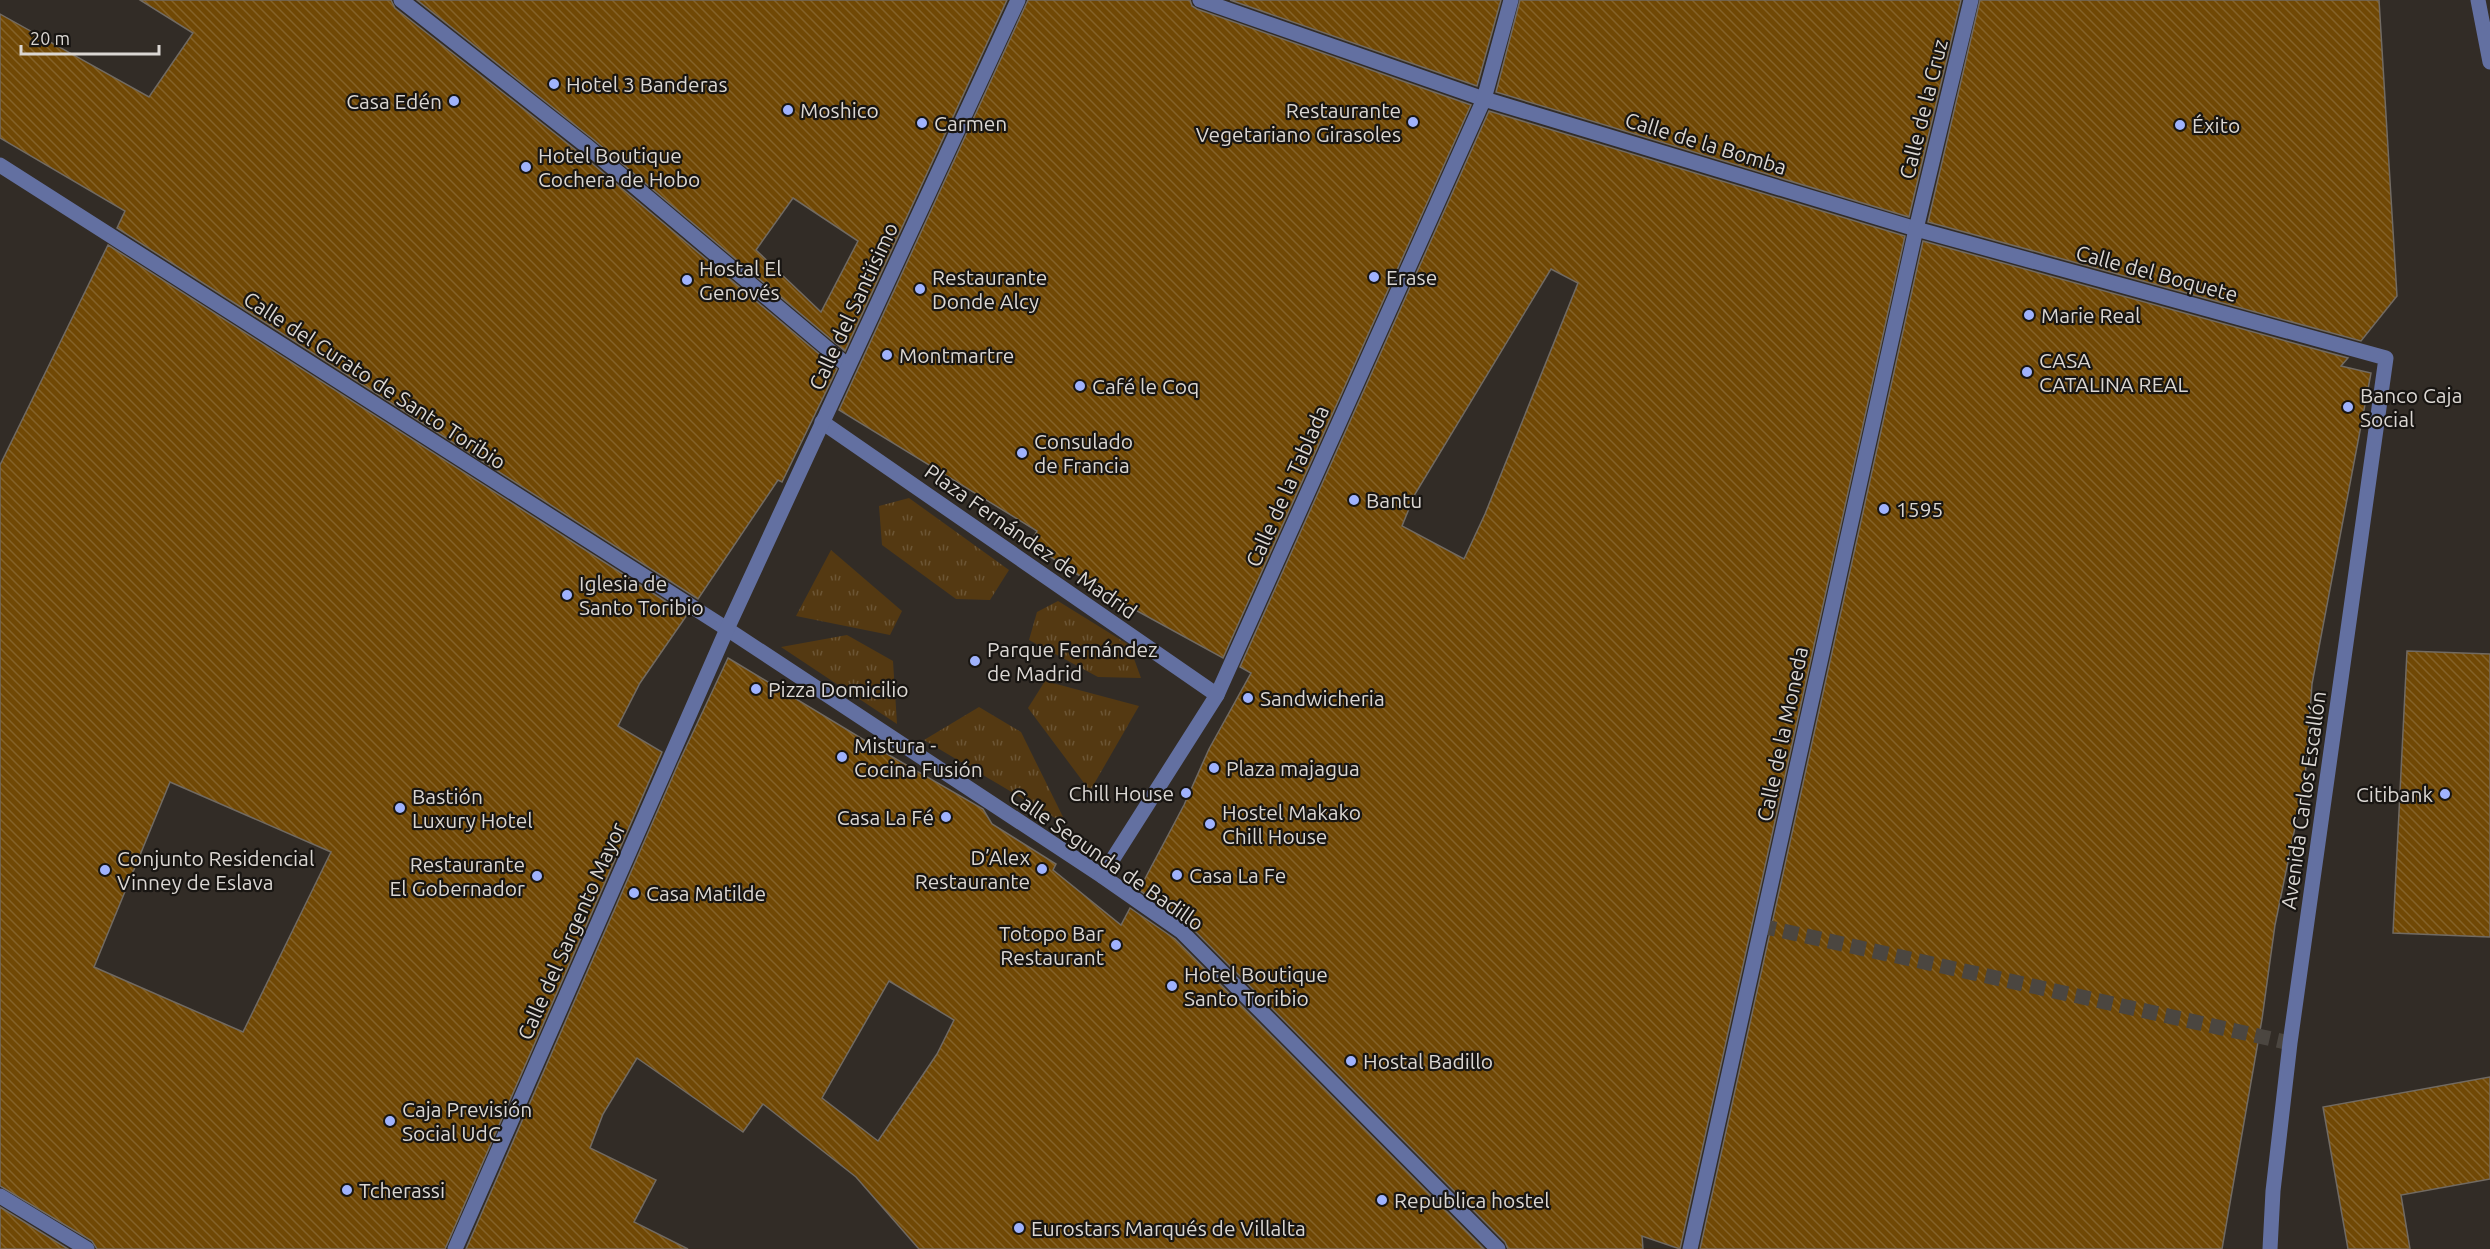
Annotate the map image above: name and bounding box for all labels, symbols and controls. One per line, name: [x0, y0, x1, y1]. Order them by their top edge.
scale bar: [21, 18, 159, 56]
text: 20 m: [30, 28, 70, 48]
street label: Calle de la Cruz: [1894, 37, 1952, 181]
place label: Hotel 3 Banderas: [566, 72, 728, 96]
marker: Hotel 3 Banderas: [547, 77, 561, 91]
place label: Casa Edén: [346, 89, 442, 113]
marker: Casa Edén: [447, 94, 461, 108]
place label: Moshico: [800, 98, 879, 122]
place label: Restaurante Vegetariano Girasoles: [1196, 98, 1401, 146]
marker: Moshico: [781, 103, 795, 117]
street label: Calle de la Bomba: [1622, 107, 1790, 179]
place label: Carmen: [934, 111, 1007, 135]
place label: Éxito: [2192, 113, 2240, 137]
marker: Restaurante Vegetariano Girasoles: [1406, 115, 1420, 129]
marker: Carmen: [915, 116, 929, 130]
marker: Éxito: [2173, 118, 2187, 132]
place label: Hotel Boutique Cochera de Hobo: [538, 143, 700, 191]
marker: Hotel Boutique Cochera de Hobo: [519, 160, 533, 174]
street label: Calle del Santiísimo: [804, 218, 902, 394]
street label: Calle del Boquete: [2073, 240, 2241, 306]
place label: Hostal El Genovés: [699, 256, 782, 304]
place label: Restaurante Donde Alcy: [932, 265, 1047, 313]
place label: Erase: [1386, 265, 1437, 289]
marker: Erase: [1367, 270, 1381, 284]
marker: Hostal El Genovés: [680, 273, 694, 287]
marker: Restaurante Donde Alcy: [913, 282, 927, 296]
street label: Calle del Curato de Santo Toribio: [240, 286, 510, 474]
place label: Marie Real: [2041, 303, 2140, 327]
marker: Marie Real: [2022, 308, 2036, 322]
place label: Montmartre: [899, 343, 1014, 367]
marker: Montmartre: [880, 348, 894, 362]
place label: CASA CATALINA REAL: [2039, 348, 2188, 396]
marker: CASA CATALINA REAL: [2020, 365, 2034, 379]
place label: Café le Coq: [1092, 374, 1199, 398]
marker: Café le Coq: [1073, 379, 1087, 393]
place label: Banco Caja Social: [2360, 383, 2463, 431]
marker: Banco Caja Social: [2341, 400, 2355, 414]
street label: Calle de la Tablada: [1241, 402, 1333, 570]
place label: Consulado de Francia: [1034, 429, 1133, 477]
marker: Consulado de Francia: [1015, 446, 1029, 460]
street label: Plaza Fernández de Madrid: [920, 459, 1142, 623]
place label: Bantu: [1366, 488, 1422, 512]
marker: Bantu: [1347, 493, 1361, 507]
place label: 1595: [1896, 497, 1943, 521]
marker: 1595: [1877, 502, 1891, 516]
place label: Iglesia de Santo Toribio: [579, 571, 704, 619]
marker: Iglesia de Santo Toribio: [560, 588, 574, 602]
place label: Parque Fernández de Madrid: [987, 637, 1158, 685]
street label: Calle de la Moneda: [1752, 644, 1812, 824]
marker: Parque Fernández de Madrid: [968, 654, 982, 668]
place label: Pizza Domicilio: [768, 677, 909, 701]
marker: Pizza Domicilio: [749, 682, 763, 696]
place label: Sandwicheria: [1260, 686, 1385, 710]
street label: Avenida Carlos Escallón: [2276, 689, 2330, 911]
marker: Sandwicheria: [1241, 691, 1255, 705]
place label: Mistura - Cocina Fusión: [854, 733, 983, 781]
marker: Mistura - Cocina Fusión: [835, 750, 849, 764]
place label: Plaza majagua: [1226, 756, 1360, 780]
marker: Plaza majagua: [1207, 761, 1221, 775]
place label: Chill House: [1069, 781, 1174, 805]
place label: Citibank: [2356, 782, 2433, 806]
street label: Calle Segunda de Badillo: [1005, 783, 1209, 935]
place label: Bastión Luxury Hotel: [412, 784, 533, 832]
marker: Chill House: [1179, 786, 1193, 800]
marker: Citibank: [2438, 787, 2452, 801]
place label: Hostel Makako Chill House: [1222, 800, 1361, 848]
marker: Bastión Luxury Hotel: [393, 801, 407, 815]
place label: Casa La Fé: [837, 805, 934, 829]
marker: Casa La Fé: [939, 810, 953, 824]
marker: Hostel Makako Chill House: [1203, 817, 1217, 831]
street label: Calle del Sargento Mayor: [512, 819, 630, 1043]
place label: D’Alex Restaurante: [915, 845, 1030, 893]
place label: Conjunto Residencial Vinney de Eslava: [117, 846, 314, 894]
place label: Restaurante El Gobernador: [390, 852, 525, 900]
marker: D’Alex Restaurante: [1035, 862, 1049, 876]
marker: Conjunto Residencial Vinney de Eslava: [98, 863, 112, 877]
place label: Casa La Fe: [1189, 863, 1286, 887]
marker: Casa La Fe: [1170, 868, 1184, 882]
marker: Restaurante El Gobernador: [530, 869, 544, 883]
place label: Casa Matilde: [646, 881, 766, 905]
marker: Casa Matilde: [627, 886, 641, 900]
place label: Totopo Bar Restaurant: [999, 921, 1104, 969]
marker: Totopo Bar Restaurant: [1109, 938, 1123, 952]
place label: Hotel Boutique Santo Toribio: [1184, 962, 1328, 1010]
marker: Hotel Boutique Santo Toribio: [1165, 979, 1179, 993]
place label: Hostal Badillo: [1363, 1049, 1493, 1073]
marker: Hostal Badillo: [1344, 1054, 1358, 1068]
place label: Caja Previsión Social UdC: [402, 1097, 532, 1145]
marker: Caja Previsión Social UdC: [383, 1114, 397, 1128]
place label: Tcherassi: [359, 1178, 445, 1202]
marker: Tcherassi: [340, 1183, 354, 1197]
place label: Republica hostel: [1394, 1188, 1550, 1212]
marker: Republica hostel: [1375, 1193, 1389, 1207]
place label: Eurostars Marqués de Villalta: [1031, 1216, 1306, 1240]
marker: Eurostars Marqués de Villalta: [1012, 1221, 1026, 1235]

